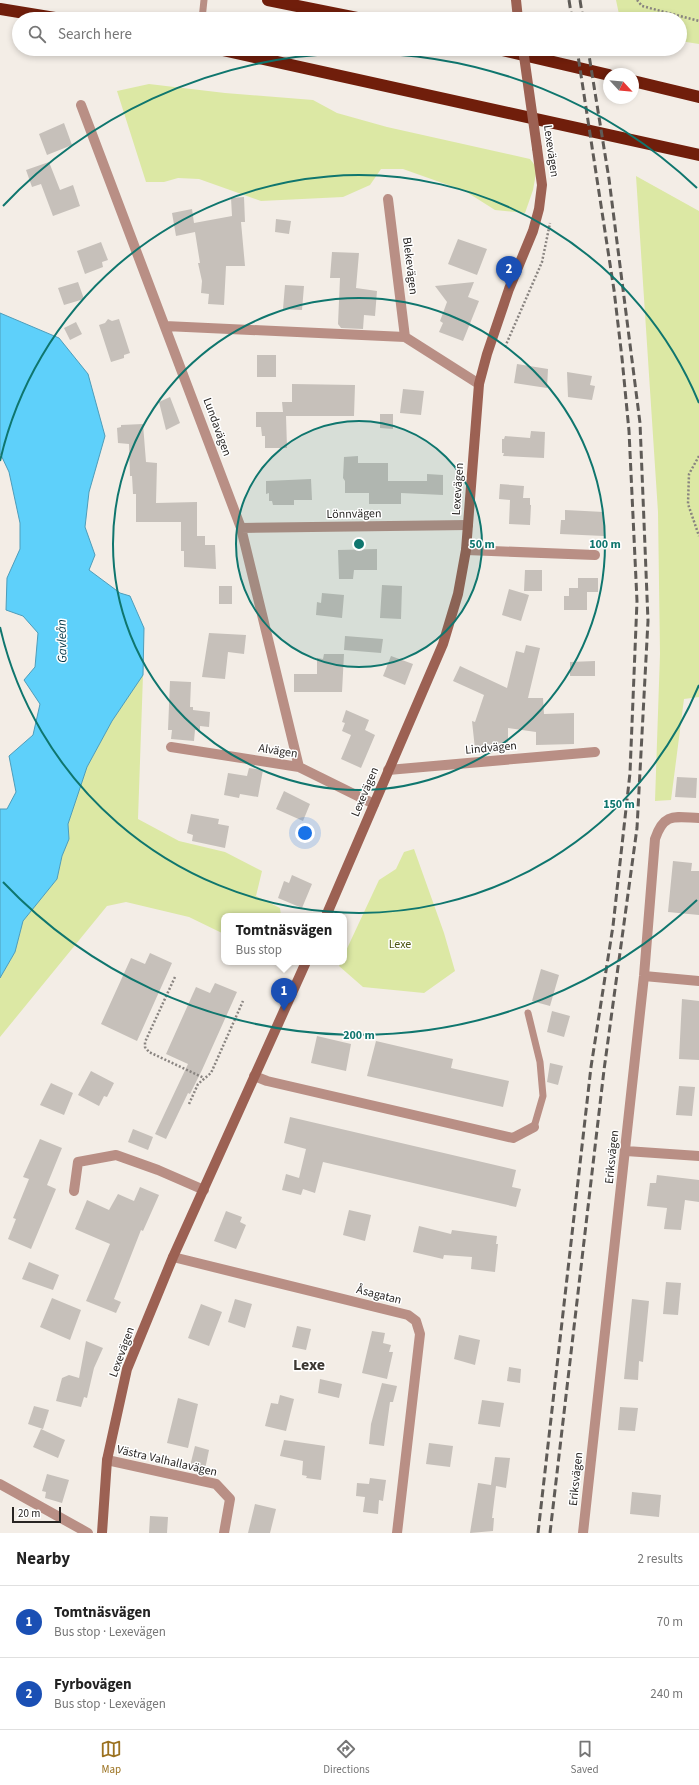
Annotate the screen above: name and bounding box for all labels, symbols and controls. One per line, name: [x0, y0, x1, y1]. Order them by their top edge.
search box: [12, 12, 687, 56]
icon: search: [26, 23, 48, 45]
text: Search here: [58, 24, 132, 45]
north arrow: [603, 68, 639, 104]
street label: Lexevägen: [539, 124, 563, 178]
street label: Blekevägen: [398, 236, 422, 296]
pin: 2: [496, 256, 522, 289]
street label: Lundavägen: [199, 395, 235, 459]
street label: Lexevägen: [448, 462, 468, 516]
street label: Lönnvägen: [326, 505, 382, 523]
text: 50 m: [469, 536, 495, 553]
text: 100 m: [589, 536, 621, 553]
centre of rings: [352, 537, 366, 551]
water label: Gavleån: [53, 619, 71, 663]
street label: Lindvägen: [464, 737, 518, 759]
street label: Alvägen: [257, 740, 299, 762]
street label: Lexevägen: [347, 765, 383, 819]
text: 150 m: [603, 796, 635, 813]
your location: [295, 823, 315, 843]
popup: [221, 913, 347, 965]
text: Tomtnäsvägen: [236, 920, 332, 941]
park label: Lexe: [389, 936, 411, 953]
text: Bus stop: [236, 941, 282, 959]
pin: 1: [271, 978, 297, 1011]
text: 200 m: [343, 1027, 375, 1044]
street label: Eriksvägen: [601, 1129, 623, 1185]
street label: Åsagatan: [355, 1281, 403, 1309]
street label: Lexevägen: [105, 1324, 139, 1380]
district label: Lexe: [293, 1354, 325, 1376]
street label: Västra Valhallavägen: [115, 1441, 219, 1481]
street label: Eriksvägen: [565, 1451, 587, 1507]
scale bar: [12, 1505, 61, 1524]
text: 20 m: [18, 1506, 40, 1521]
text: Nearby: [16, 1547, 70, 1571]
text: 2 results: [638, 1550, 683, 1568]
text: Tomtnäsvägen: [54, 1602, 151, 1623]
text: 1: [26, 1613, 32, 1631]
text: 70 m: [657, 1613, 683, 1631]
text: Bus stop · Lexevägen: [54, 1623, 166, 1641]
text: Fyrbovägen: [54, 1674, 132, 1695]
text: 2: [26, 1685, 32, 1703]
text: 240 m: [650, 1685, 683, 1703]
text: Bus stop · Lexevägen: [54, 1695, 166, 1713]
tab: Map: [100, 1738, 122, 1777]
tab: Directions: [323, 1738, 370, 1777]
tab: Saved: [571, 1738, 599, 1777]

